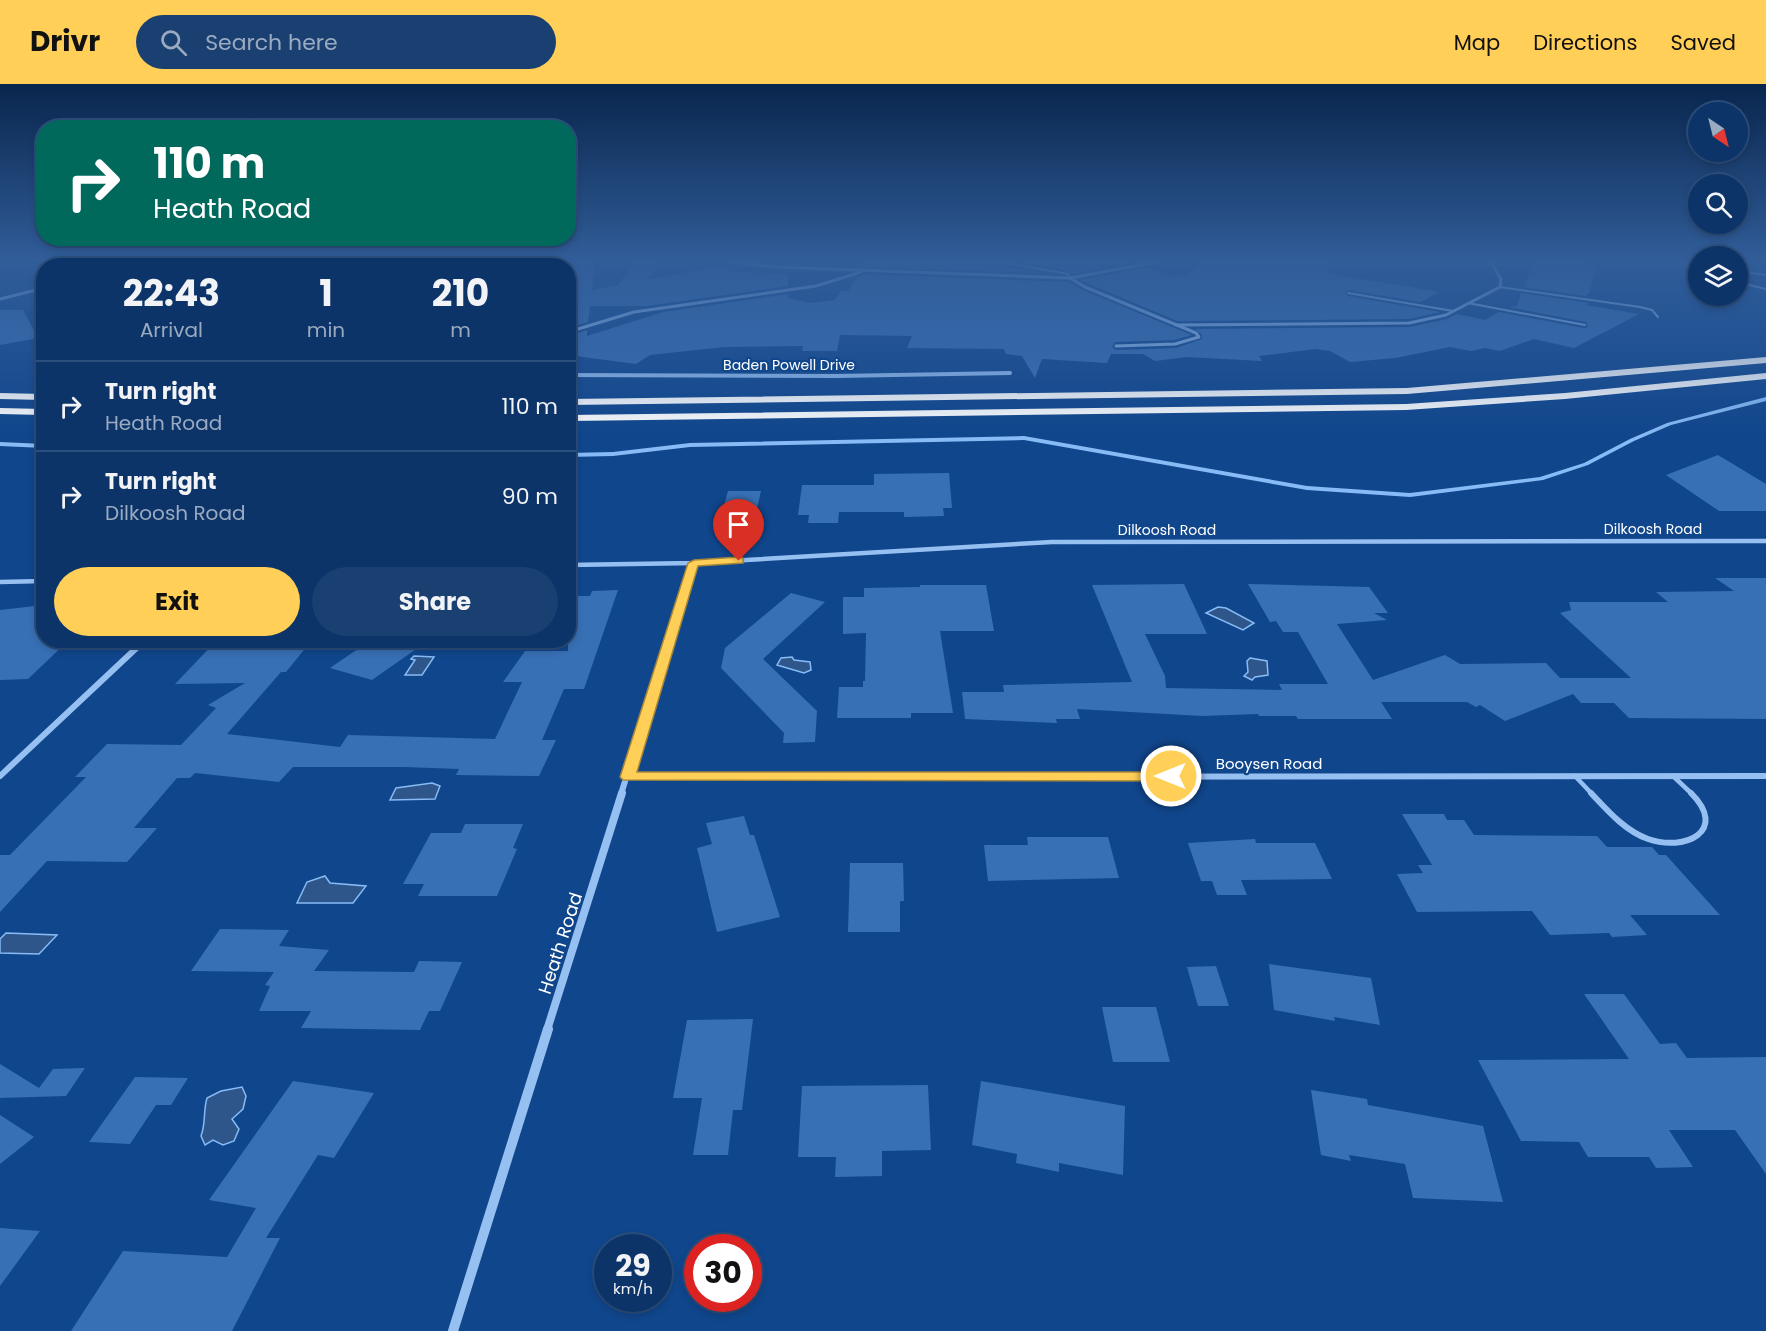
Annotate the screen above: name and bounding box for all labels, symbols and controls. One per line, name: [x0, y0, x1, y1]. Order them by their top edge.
search box: [136, 15, 556, 69]
text: Drivr: [30, 22, 100, 61]
icon: search: [157, 26, 190, 59]
text: Search here: [205, 27, 338, 58]
text: Map: [1454, 28, 1500, 57]
text: Directions: [1533, 28, 1637, 57]
text: Saved: [1670, 28, 1736, 57]
north arrow: [1688, 102, 1748, 162]
map controls: [1688, 102, 1748, 306]
text: 110 m: [153, 134, 265, 193]
icon: right: [54, 144, 132, 222]
button: search: [1688, 174, 1748, 234]
text: Heath Road: [153, 190, 311, 227]
button: layers: [1688, 246, 1748, 306]
text: 22:43: [123, 268, 220, 319]
text: 1: [319, 268, 333, 319]
text: 210: [432, 268, 489, 319]
text: Arrival: [140, 316, 203, 344]
text: min: [307, 316, 345, 344]
text: m: [450, 316, 471, 344]
street label: Baden Powell Drive: [723, 355, 855, 375]
text: Turn right: [105, 376, 216, 407]
icon: right: [54, 390, 87, 423]
text: 110 m: [502, 391, 558, 422]
text: Heath Road: [105, 409, 222, 437]
text: Turn right: [105, 466, 216, 497]
icon: right: [54, 480, 87, 513]
text: 90 m: [502, 481, 558, 512]
text: Dilkoosh Road: [105, 499, 245, 527]
pin: [713, 499, 764, 561]
icon: arrive: [722, 508, 755, 541]
street label: Dilkoosh Road: [1604, 519, 1702, 539]
street label: Dilkoosh Road: [1118, 520, 1216, 540]
button: Exit: [54, 567, 300, 636]
button: Share: [312, 567, 558, 636]
position arrow: [1139, 744, 1203, 808]
street label: Booysen Road: [1216, 753, 1322, 774]
street label: Heath Road: [532, 889, 588, 997]
speed limit sign: 30: [684, 1234, 762, 1312]
text: 29: [615, 1244, 651, 1287]
text: km/h: [613, 1278, 653, 1299]

